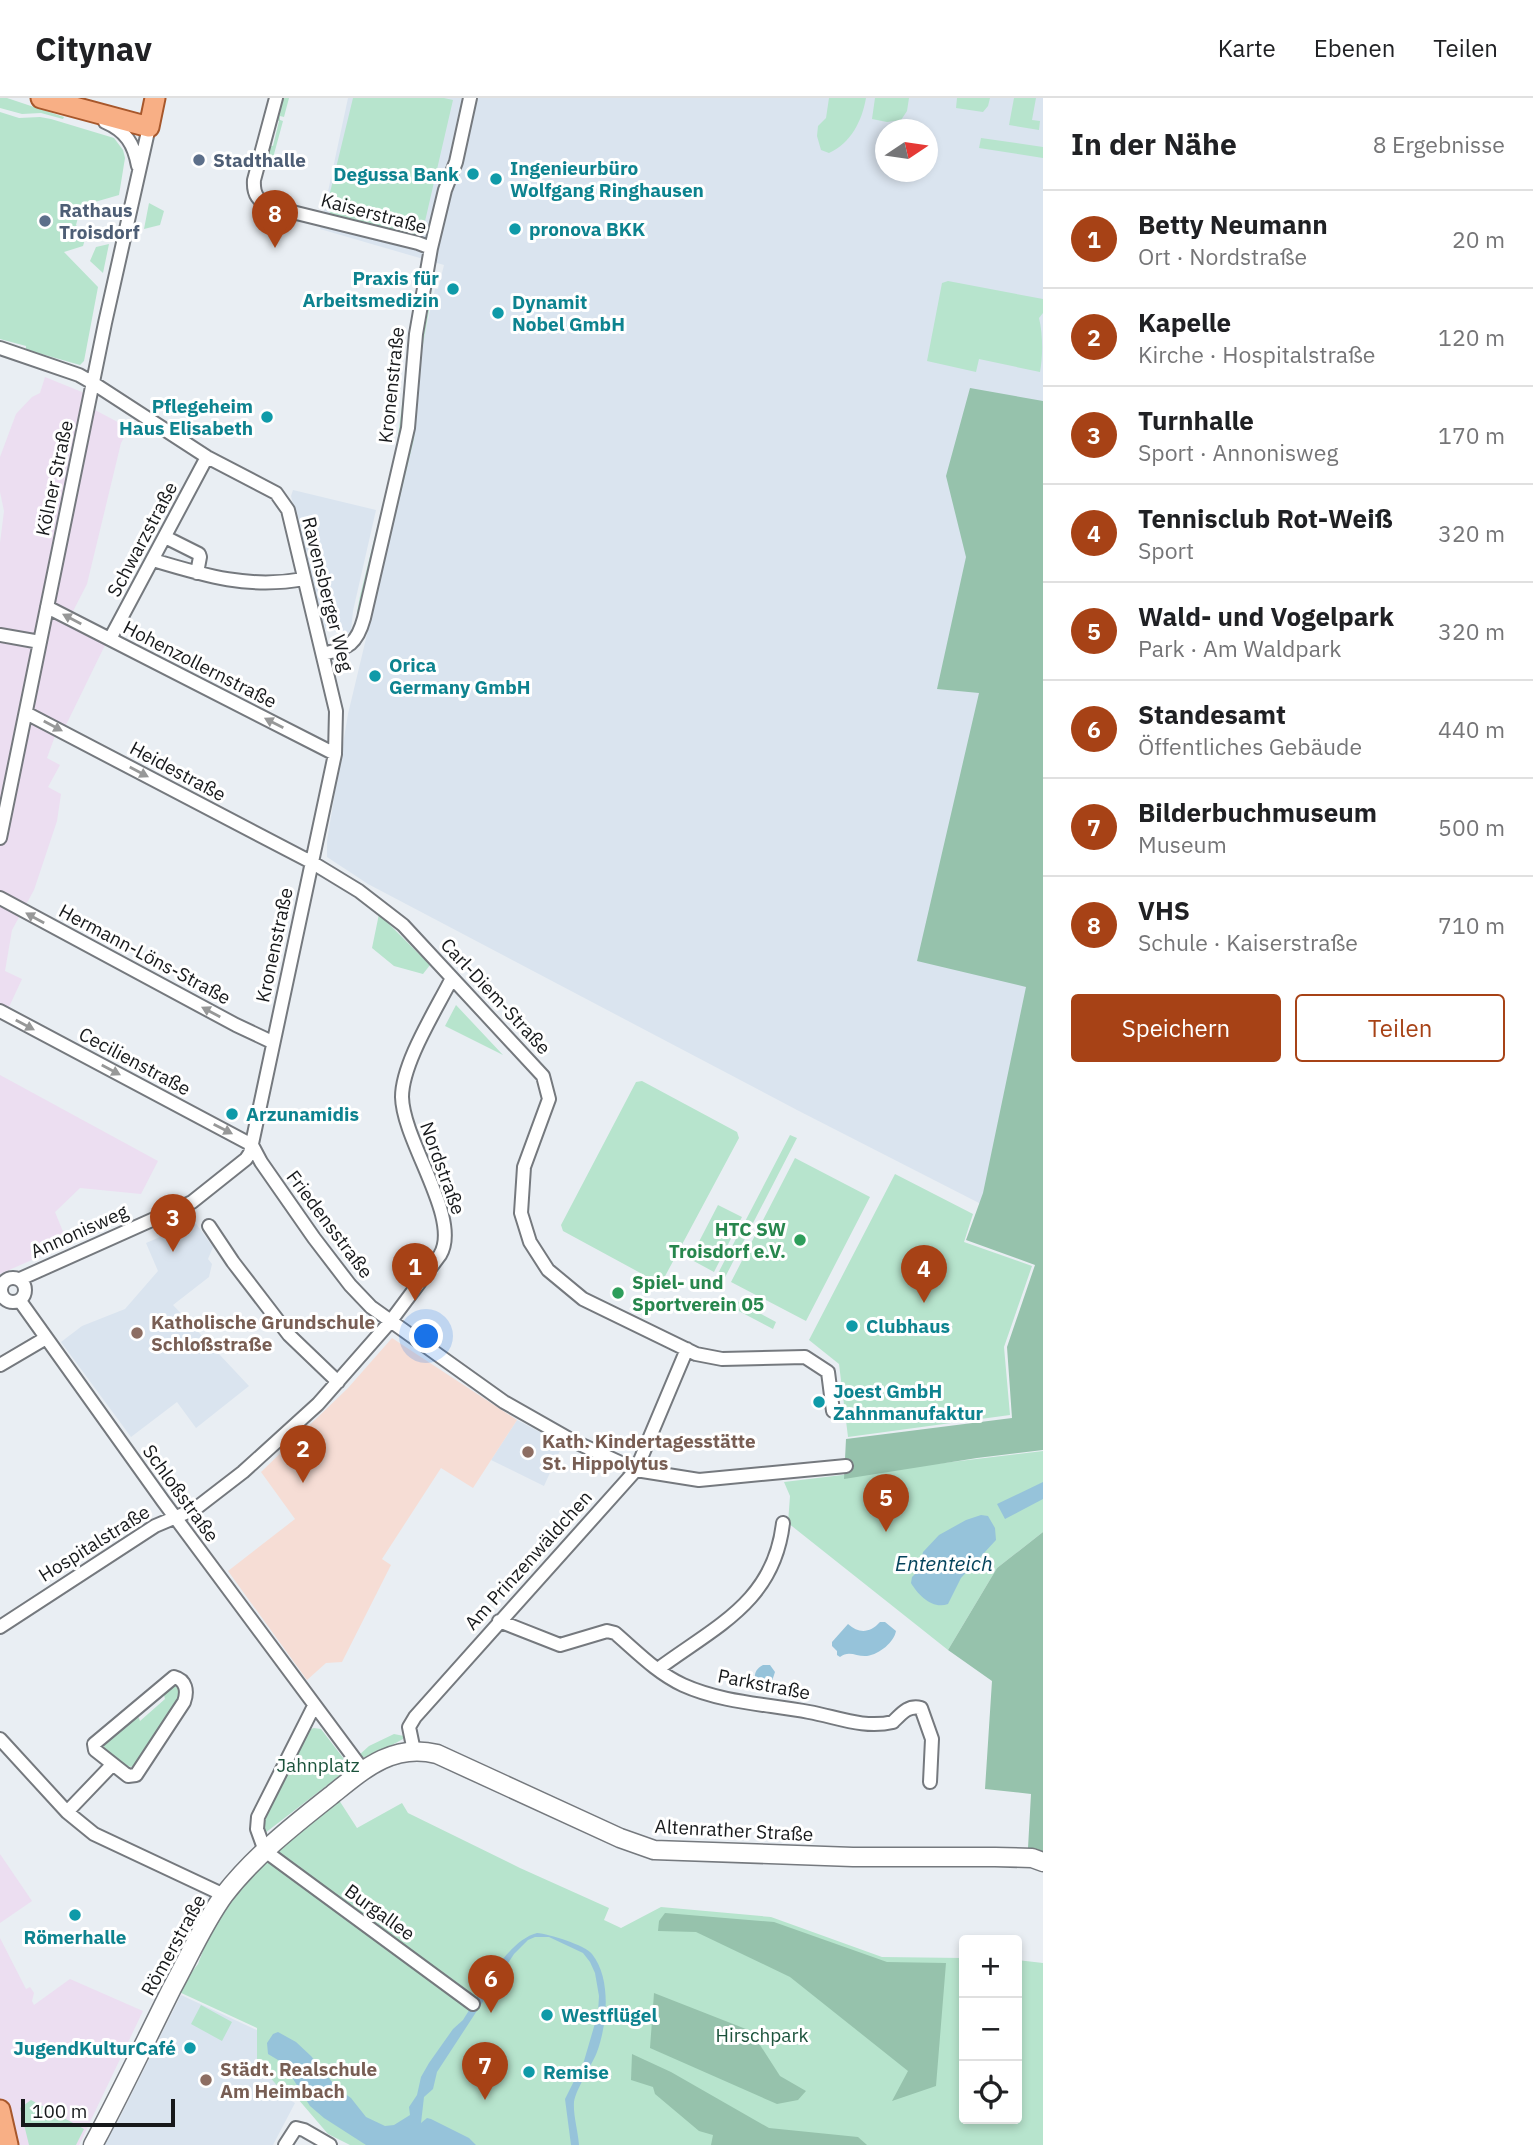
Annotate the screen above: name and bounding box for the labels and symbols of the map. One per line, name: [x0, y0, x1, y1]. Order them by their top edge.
north arrow: [875, 119, 938, 182]
place label: Stadthalle: [213, 148, 306, 172]
marker: Stadthalle: [191, 152, 207, 168]
place label: Ingenieurbüro Wolfgang Ringhausen: [510, 156, 704, 202]
place label: Degussa Bank: [333, 162, 459, 186]
marker: Degussa Bank: [465, 166, 481, 182]
marker: Ingenieurbüro Wolfgang Ringhausen: [488, 171, 504, 187]
street label: Kaiserstraße: [318, 187, 430, 239]
pin: 8: [252, 190, 298, 248]
place label: Rathaus Troisdorf: [59, 198, 140, 244]
marker: Rathaus Troisdorf: [37, 213, 53, 229]
place label: pronova BKK: [529, 217, 645, 241]
marker: pronova BKK: [507, 221, 523, 237]
place label: Praxis für Arbeitsmedizin: [303, 266, 439, 312]
marker: Praxis für Arbeitsmedizin: [445, 281, 461, 297]
place label: Dynamit Nobel GmbH: [512, 290, 625, 336]
marker: Dynamit Nobel GmbH: [490, 305, 506, 321]
street label: Kronenstraße: [373, 326, 409, 444]
place label: Pflegeheim Haus Elisabeth: [119, 394, 253, 440]
marker: Pflegeheim Haus Elisabeth: [259, 409, 275, 425]
street label: Kölner Straße: [30, 418, 78, 538]
street label: Schwarzstraße: [102, 477, 182, 601]
street label: Ravensberger Weg: [297, 514, 359, 674]
one-way arrow: [62, 613, 82, 625]
street label: Hohenzollernstraße: [119, 615, 281, 713]
place label: Orica Germany GmbH: [389, 653, 531, 699]
marker: Orica Germany GmbH: [367, 668, 383, 684]
one-way arrow: [264, 718, 284, 729]
one-way arrow: [43, 720, 63, 732]
street label: Heidestraße: [126, 736, 230, 806]
one-way arrow: [129, 766, 149, 778]
street label: Kronenstraße: [250, 885, 298, 1005]
street label: Hermann-Löns-Straße: [55, 899, 235, 1009]
one-way arrow: [25, 912, 45, 923]
street label: Carl-Diem-Straße: [436, 933, 556, 1059]
one-way arrow: [201, 1006, 221, 1018]
one-way arrow: [15, 1019, 35, 1031]
street label: Cecilienstraße: [75, 1022, 195, 1100]
one-way arrow: [101, 1064, 121, 1076]
place label: Arzunamidis: [246, 1102, 359, 1126]
marker: Arzunamidis: [224, 1106, 240, 1122]
street label: Nordstraße: [415, 1118, 471, 1218]
one-way arrow: [213, 1123, 233, 1134]
street label: Friedensstraße: [282, 1165, 378, 1283]
pin: 3: [150, 1194, 196, 1252]
street label: Annonisweg: [27, 1199, 131, 1263]
place label: HTC SW Troisdorf e.V.: [669, 1217, 786, 1263]
marker: HTC SW Troisdorf e.V.: [792, 1232, 808, 1248]
pin: 1: [392, 1243, 438, 1301]
pin: 4: [901, 1245, 947, 1303]
place label: Spiel- und Sportverein 05: [632, 1270, 764, 1316]
marker: Spiel- und Sportverein 05: [610, 1285, 626, 1301]
place label: Katholische Grundschule Schloßstraße: [151, 1310, 375, 1356]
place label: Clubhaus: [866, 1314, 950, 1338]
marker: Clubhaus: [844, 1318, 860, 1334]
your location: [409, 1319, 443, 1353]
marker: Katholische Grundschule Schloßstraße: [129, 1325, 145, 1341]
place label: Joest GmbH Zahnmanufaktur: [833, 1379, 983, 1425]
marker: Joest GmbH Zahnmanufaktur: [811, 1394, 827, 1410]
pin: 2: [280, 1425, 326, 1483]
place label: Kath. Kindertagesstätte St. Hippolytus: [542, 1429, 756, 1475]
street label: Schloßstraße: [138, 1440, 224, 1546]
marker: Kath. Kindertagesstätte St. Hippolytus: [520, 1444, 536, 1460]
pin: 5: [863, 1474, 909, 1532]
street label: Am Prinzenwäldchen: [459, 1485, 597, 1635]
street label: Hospitalstraße: [34, 1499, 154, 1587]
water label: Ententeich: [895, 1549, 993, 1577]
street label: Parkstraße: [716, 1663, 812, 1705]
park label: Jahnplatz: [276, 1753, 360, 1777]
street label: Altenrather Straße: [654, 1814, 814, 1846]
street label: Burgallee: [340, 1878, 420, 1946]
street label: Römerstraße: [135, 1890, 211, 2000]
marker: Römerhalle: [67, 1907, 83, 1923]
place label: Römerhalle: [24, 1925, 126, 1949]
pin: 6: [468, 1955, 514, 2013]
place label: Westflügel: [561, 2003, 657, 2027]
marker: Westflügel: [539, 2007, 555, 2023]
park label: Hirschpark: [716, 2023, 808, 2047]
place label: JugendKulturCafé: [13, 2036, 176, 2060]
marker: JugendKulturCafé: [182, 2040, 198, 2056]
pin: 7: [462, 2042, 508, 2100]
place label: Städt. Realschule Am Heimbach: [220, 2057, 377, 2103]
place label: Remise: [543, 2060, 609, 2084]
marker: Remise: [521, 2064, 537, 2080]
marker: Städt. Realschule Am Heimbach: [198, 2072, 214, 2088]
scale bar: [21, 2096, 175, 2128]

